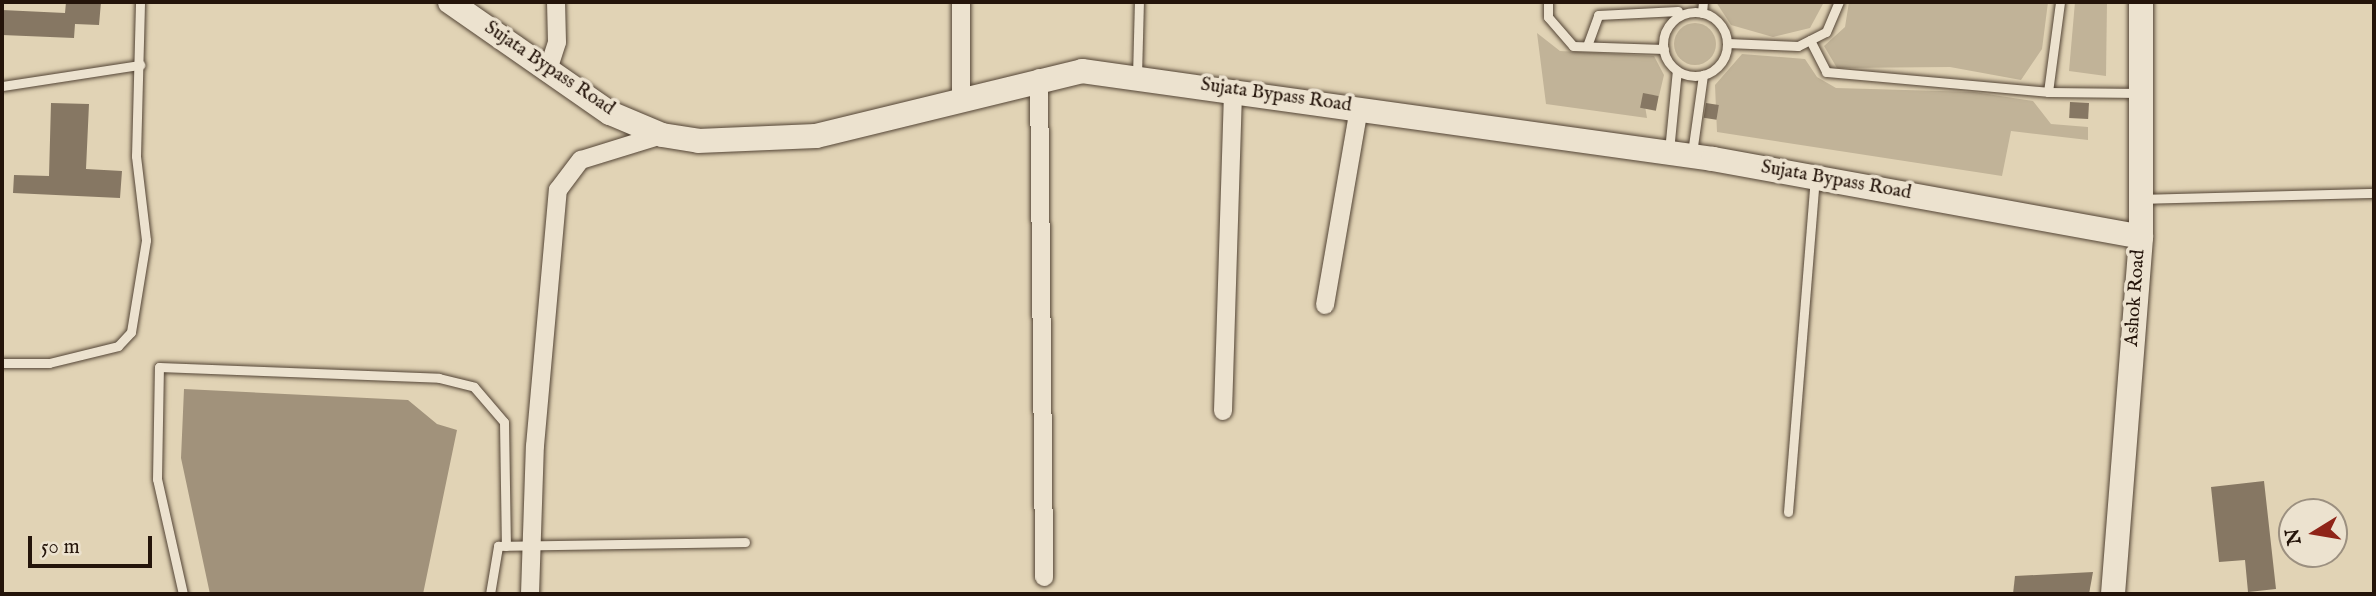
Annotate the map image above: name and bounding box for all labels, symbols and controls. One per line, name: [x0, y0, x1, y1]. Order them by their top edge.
street label: Sujata Bypass Road: [480, 17, 618, 121]
street label: Sujata Bypass Road: [1199, 74, 1353, 118]
street label: Sujata Bypass Road: [1759, 157, 1913, 205]
street label: Ashok Road: [2121, 249, 2151, 347]
north arrow: [2278, 498, 2348, 568]
scale bar: [32, 522, 156, 566]
text: N: [2281, 526, 2308, 547]
text: 50 m: [41, 534, 80, 561]

